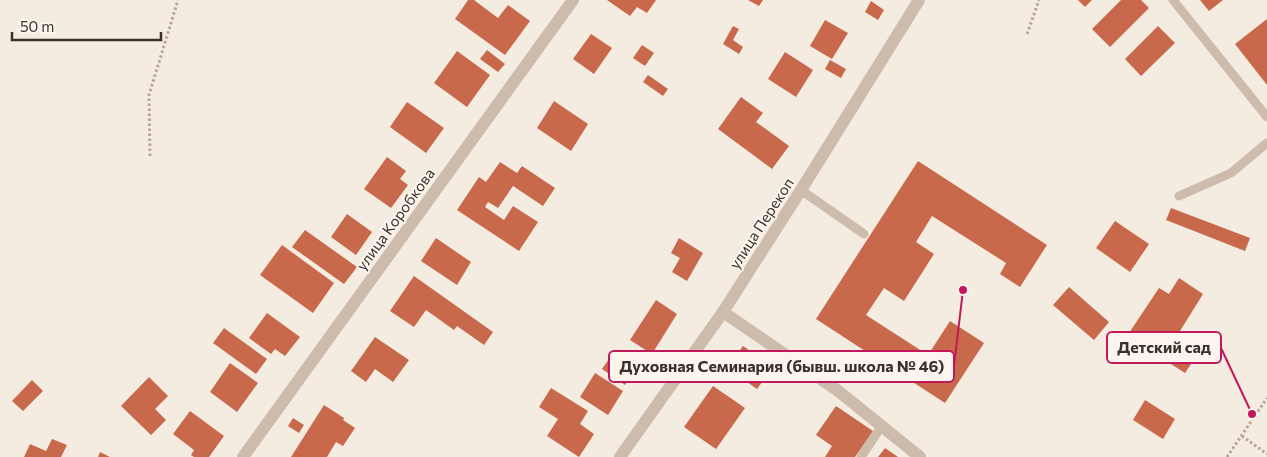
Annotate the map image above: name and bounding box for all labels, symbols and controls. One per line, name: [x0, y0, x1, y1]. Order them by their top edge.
scale bar: [12, 10, 161, 42]
text: 50 m: [20, 17, 54, 35]
street label: улица Коробкова: [352, 165, 438, 273]
street label: улица Перекоп: [725, 174, 797, 272]
callout: Детский сад: [1107, 332, 1221, 363]
text: Детский сад: [1117, 337, 1211, 356]
callout: Духовная Семинария (бывш. школа № 46): [609, 351, 954, 382]
text: Духовная Семинария (бывш. школа № 46): [620, 356, 944, 375]

